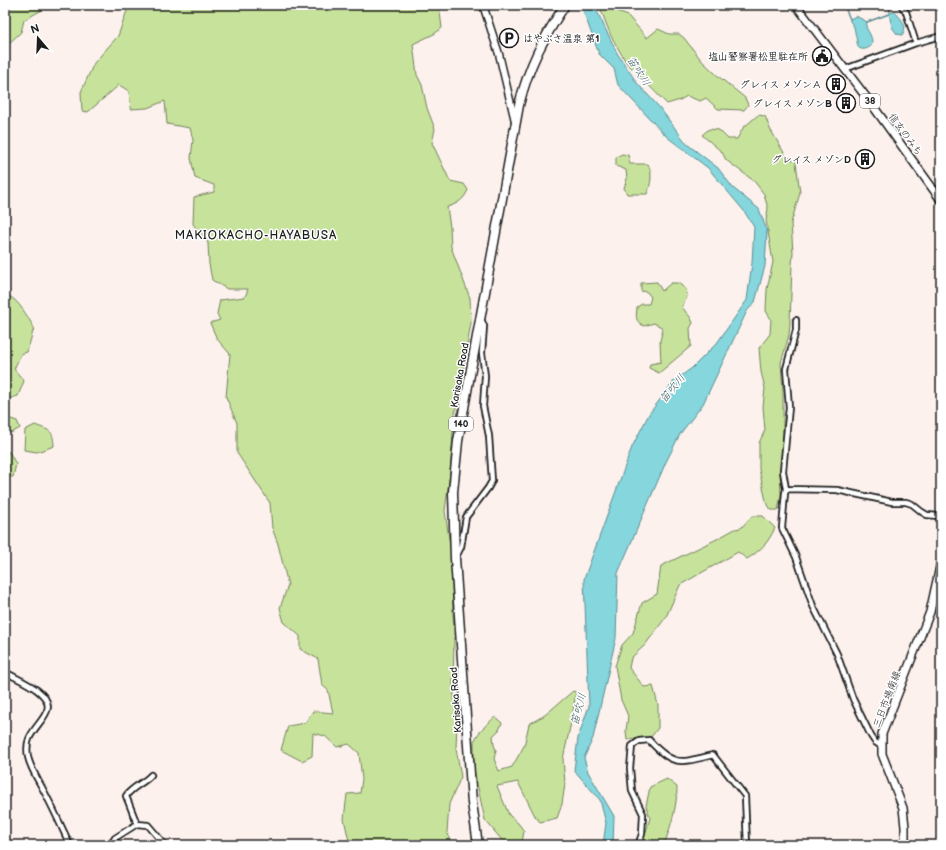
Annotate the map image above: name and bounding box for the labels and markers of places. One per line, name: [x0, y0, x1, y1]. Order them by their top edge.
parking icon: はやぶさ温泉 第1: [498, 27, 520, 49]
place label: はやぶさ温泉 第1: [523, 33, 600, 45]
public building icon: 塩山警察署松里駐在所: [811, 45, 833, 67]
place label: 塩山警察署松里駐在所: [708, 51, 808, 63]
building icon: グレイス メゾンＡ: [825, 73, 847, 95]
place label: グレイス メゾンＡ: [740, 79, 822, 91]
building icon: グレイス メゾンB: [835, 92, 857, 114]
place label: グレイス メゾンB: [753, 98, 832, 110]
building icon: グレイス メゾンD: [854, 148, 876, 170]
place label: グレイス メゾンD: [772, 154, 851, 166]

